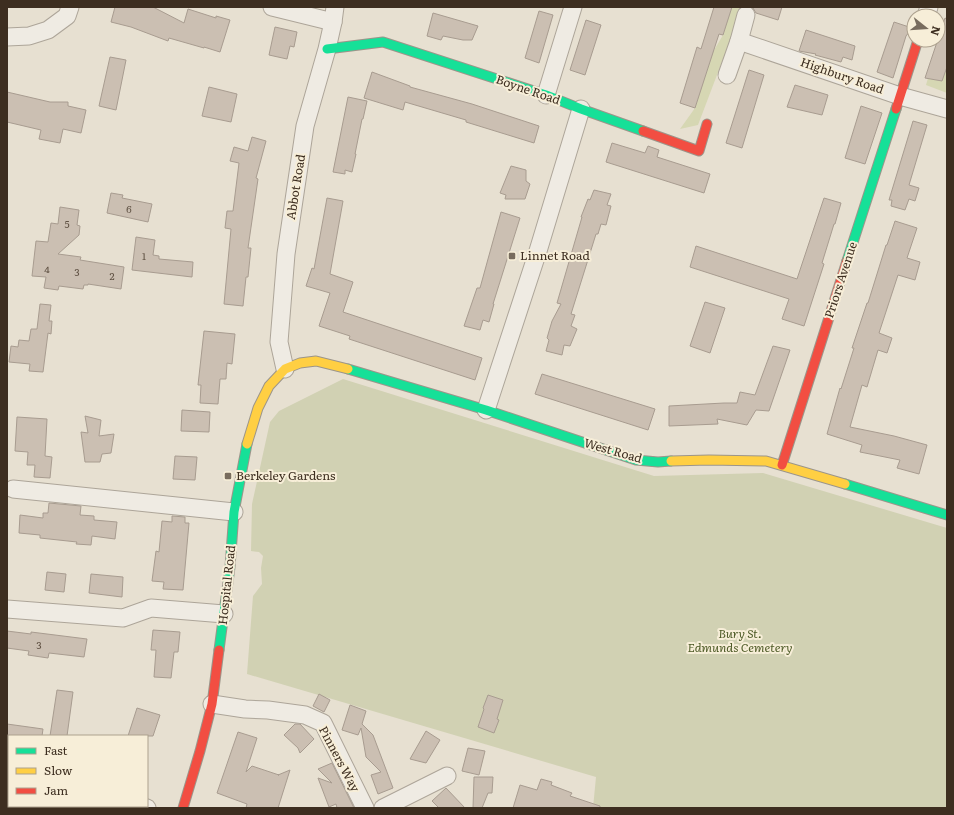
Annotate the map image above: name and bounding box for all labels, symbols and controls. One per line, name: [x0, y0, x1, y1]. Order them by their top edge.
north arrow: [906, 8, 946, 48]
text: N: [928, 24, 946, 38]
street label: Highbury Road: [798, 52, 887, 98]
street label: Boyne Road: [494, 70, 564, 109]
street label: Abbot Road: [281, 152, 309, 221]
house number: 6: [126, 201, 132, 216]
house number: 5: [64, 216, 70, 231]
street label: Priors Avenue: [819, 239, 861, 320]
place label: Linnet Road: [520, 246, 590, 264]
house number: 1: [142, 248, 146, 263]
marker: Linnet Road: [507, 251, 517, 261]
house number: 4: [44, 261, 50, 276]
house number: 3: [74, 264, 80, 279]
house number: 2: [109, 268, 115, 283]
street label: West Road: [582, 433, 645, 467]
place label: Berkeley Gardens: [236, 466, 336, 484]
marker: Berkeley Gardens: [223, 471, 233, 481]
street label: Hospital Road: [213, 544, 239, 626]
park label: Bury St. Edmunds Cemetery: [688, 624, 792, 656]
house number: 3: [36, 637, 42, 652]
street label: Pinners Way: [315, 722, 365, 795]
legend: [8, 735, 148, 807]
text: Fast: [44, 741, 68, 759]
text: Slow: [44, 761, 73, 779]
text: Jam: [44, 781, 69, 799]

